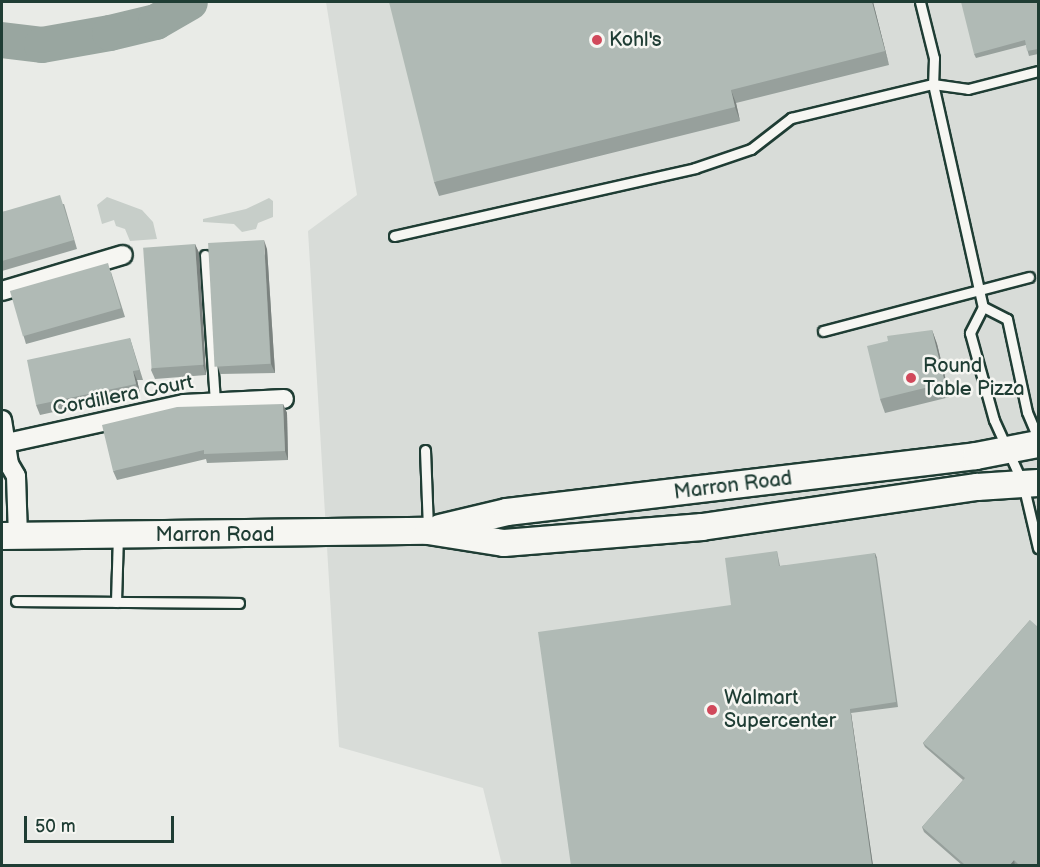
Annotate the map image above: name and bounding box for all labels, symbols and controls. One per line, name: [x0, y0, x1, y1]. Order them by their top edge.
place label: Kohl's: [609, 28, 662, 52]
marker: Kohl's: [590, 33, 604, 47]
place label: Round Table Pizza: [923, 354, 1025, 401]
street label: Cordillera Court: [51, 371, 195, 421]
marker: Round Table Pizza: [904, 371, 918, 385]
street label: Marron Road: [672, 467, 794, 505]
street label: Marron Road: [155, 523, 275, 547]
place label: Walmart Supercenter: [724, 686, 836, 733]
marker: Walmart Supercenter: [705, 703, 719, 717]
scale bar: [27, 804, 177, 842]
text: 50 m: [35, 816, 76, 837]

